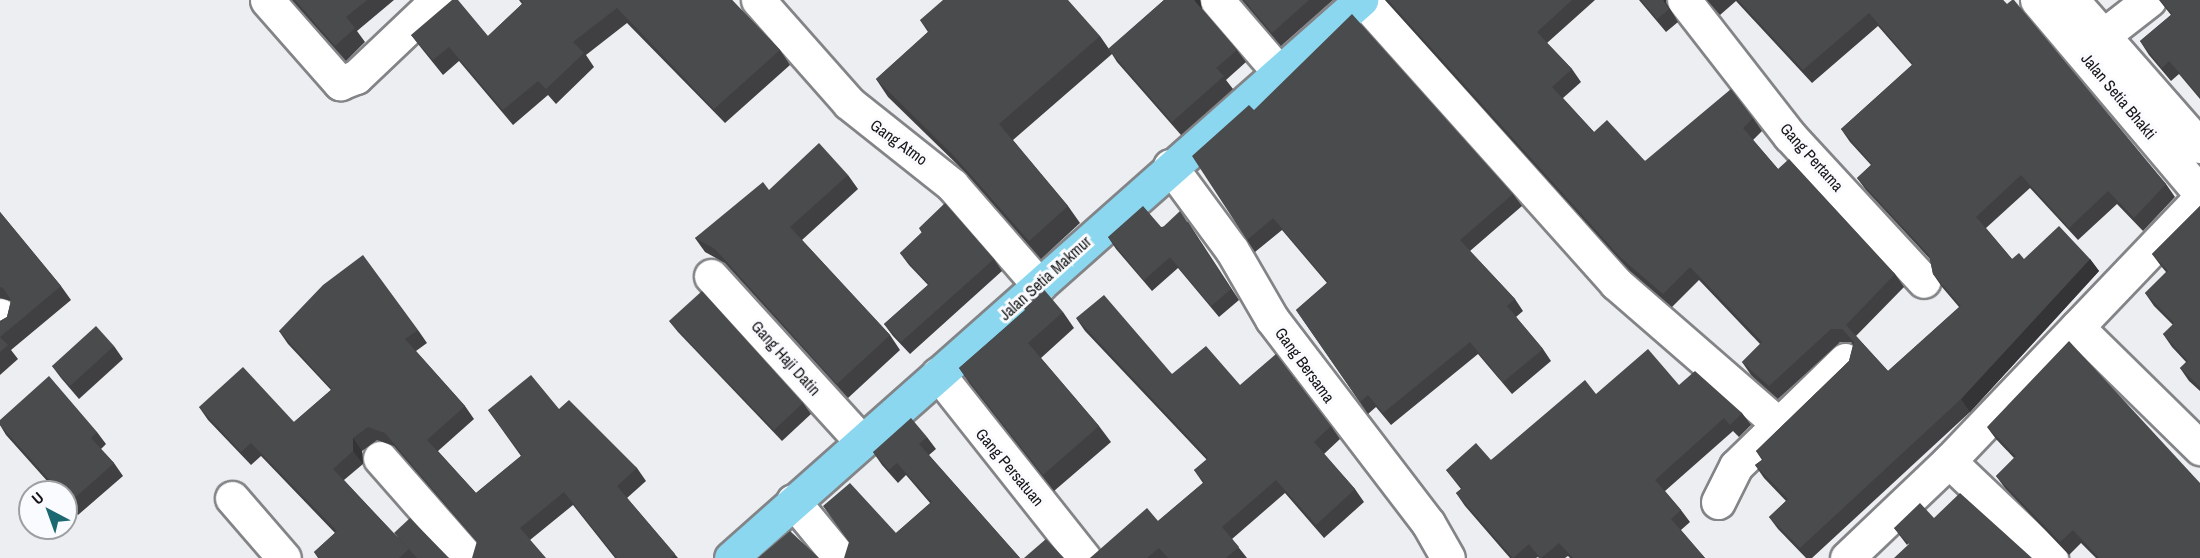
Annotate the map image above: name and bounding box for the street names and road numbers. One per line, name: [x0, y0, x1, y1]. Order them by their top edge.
street label: Jalan Setia Bhakti: [2077, 49, 2161, 143]
street label: Gang Atmo: [867, 115, 931, 169]
street label: Gang Pertama: [1776, 119, 1848, 195]
street label: Jalan Setia Makmur: [995, 232, 1095, 324]
street label: Gang Haji Datin: [747, 317, 825, 399]
street label: Gang Bersama: [1271, 324, 1339, 406]
street label: Gang Persatuan: [972, 424, 1048, 510]

